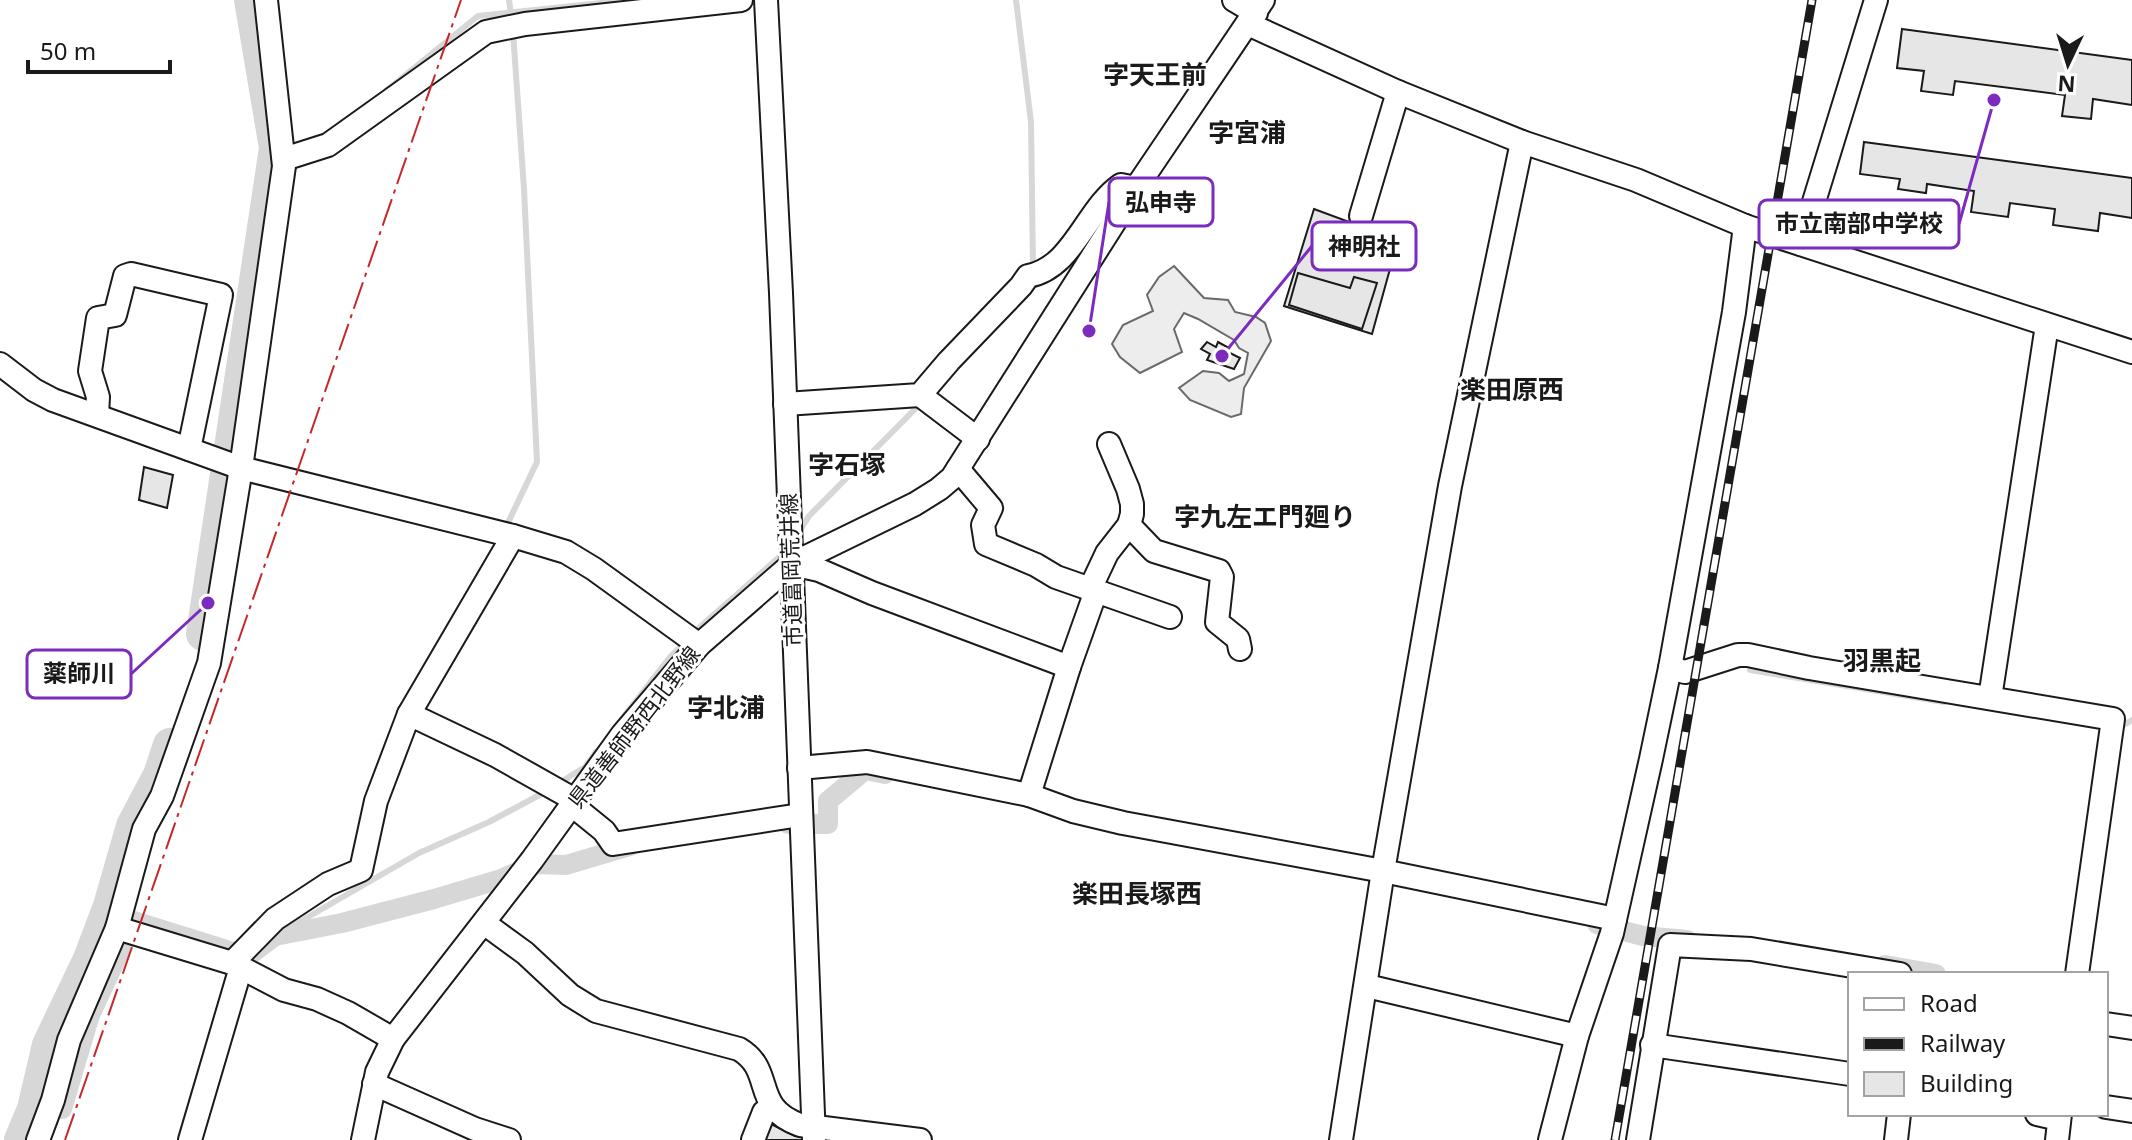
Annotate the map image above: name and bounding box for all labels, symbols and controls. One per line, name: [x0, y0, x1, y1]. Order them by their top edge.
scale bar: [28, 24, 170, 74]
north arrow: [2028, 24, 2108, 104]
text: 50 m: [40, 34, 96, 67]
district label: 字天王前: [1103, 56, 1207, 92]
text: N: [2057, 69, 2077, 101]
district label: 字宮浦: [1208, 114, 1286, 150]
callout: 弘申寺: [1109, 178, 1213, 226]
text: 弘申寺: [1125, 185, 1197, 218]
callout: 市立南部中学校: [1759, 200, 1959, 248]
text: 市立南部中学校: [1775, 206, 1943, 239]
callout: 神明社: [1312, 222, 1416, 270]
text: 神明社: [1328, 229, 1400, 262]
district label: 楽田原西: [1460, 371, 1564, 407]
district label: 字石塚: [808, 446, 886, 482]
street label: 市道富岡荒井線: [772, 493, 808, 648]
district label: 字九左エ門廻り: [1174, 498, 1356, 534]
street label: 県道善師野西北野線: [560, 639, 706, 814]
district label: 羽黒起: [1843, 642, 1921, 678]
callout: 薬師川: [27, 650, 131, 698]
text: 薬師川: [43, 656, 115, 689]
district label: 字北浦: [687, 689, 765, 725]
district label: 楽田長塚西: [1072, 875, 1202, 911]
legend: [1848, 972, 2108, 1116]
text: Road: [1920, 986, 1978, 1019]
text: Railway: [1920, 1026, 2006, 1059]
text: Building: [1920, 1066, 2013, 1099]

